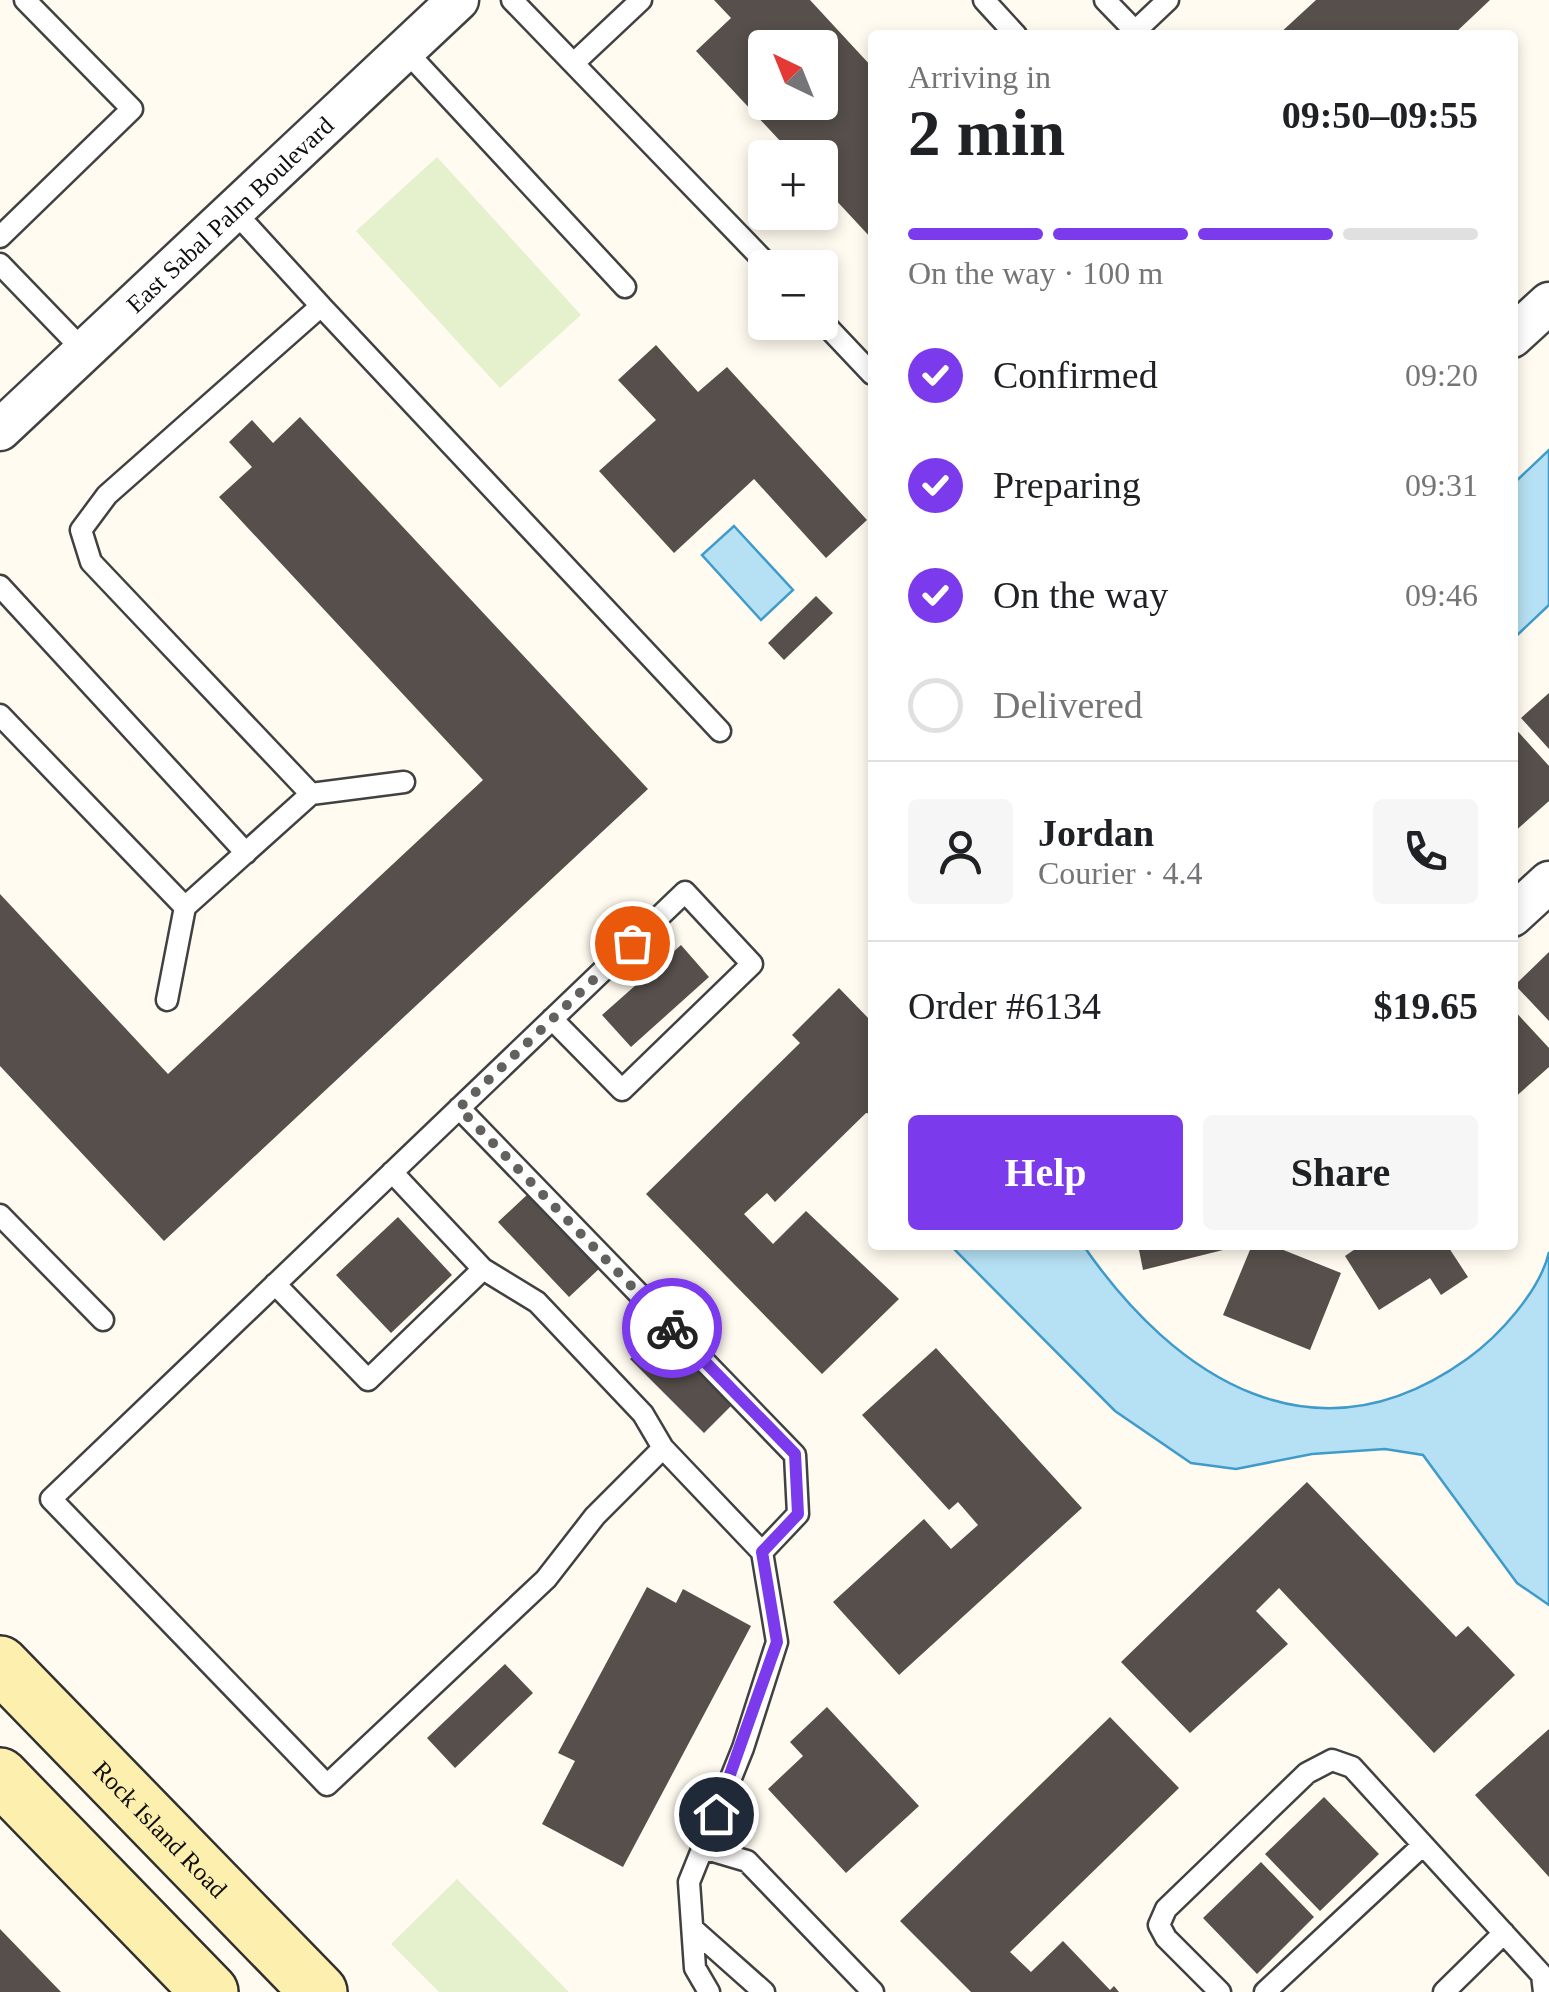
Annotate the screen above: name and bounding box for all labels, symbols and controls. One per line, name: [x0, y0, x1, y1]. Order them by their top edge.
north arrow: [748, 30, 838, 120]
map controls: [748, 30, 838, 340]
text: Arriving in: [908, 59, 1051, 95]
text: 09:50–09:55: [1282, 94, 1478, 136]
text: 2 min: [908, 97, 1065, 169]
street label: East Sabal Palm Boulevard: [121, 111, 339, 318]
button: +: [748, 140, 838, 230]
button: −: [748, 250, 838, 340]
text: On the way · 100 m: [908, 255, 1163, 291]
icon: check: [908, 348, 963, 403]
text: Confirmed: [993, 354, 1158, 396]
text: 09:20: [1405, 357, 1478, 393]
icon: check: [908, 458, 963, 513]
text: Preparing: [993, 464, 1141, 506]
text: 09:31: [1405, 467, 1478, 503]
icon: check: [908, 568, 963, 623]
text: On the way: [993, 574, 1168, 616]
text: 09:46: [1405, 577, 1478, 613]
text: Delivered: [993, 684, 1143, 726]
button: person: [908, 799, 1013, 904]
button: phone: [1373, 799, 1478, 904]
text: Jordan: [1038, 812, 1154, 854]
text: Courier · 4.4: [1038, 855, 1202, 891]
pin: [590, 901, 675, 986]
icon: bag: [605, 916, 660, 971]
text: Order #6134: [908, 985, 1101, 1027]
text: $19.65: [1374, 985, 1478, 1027]
button: Help: [908, 1115, 1183, 1230]
button: Share: [1203, 1115, 1478, 1230]
courier: [622, 1278, 722, 1378]
icon: bike: [645, 1301, 700, 1356]
street label: Rock Island Road: [88, 1756, 233, 1903]
pin: [674, 1772, 759, 1857]
icon: home: [689, 1787, 744, 1842]

